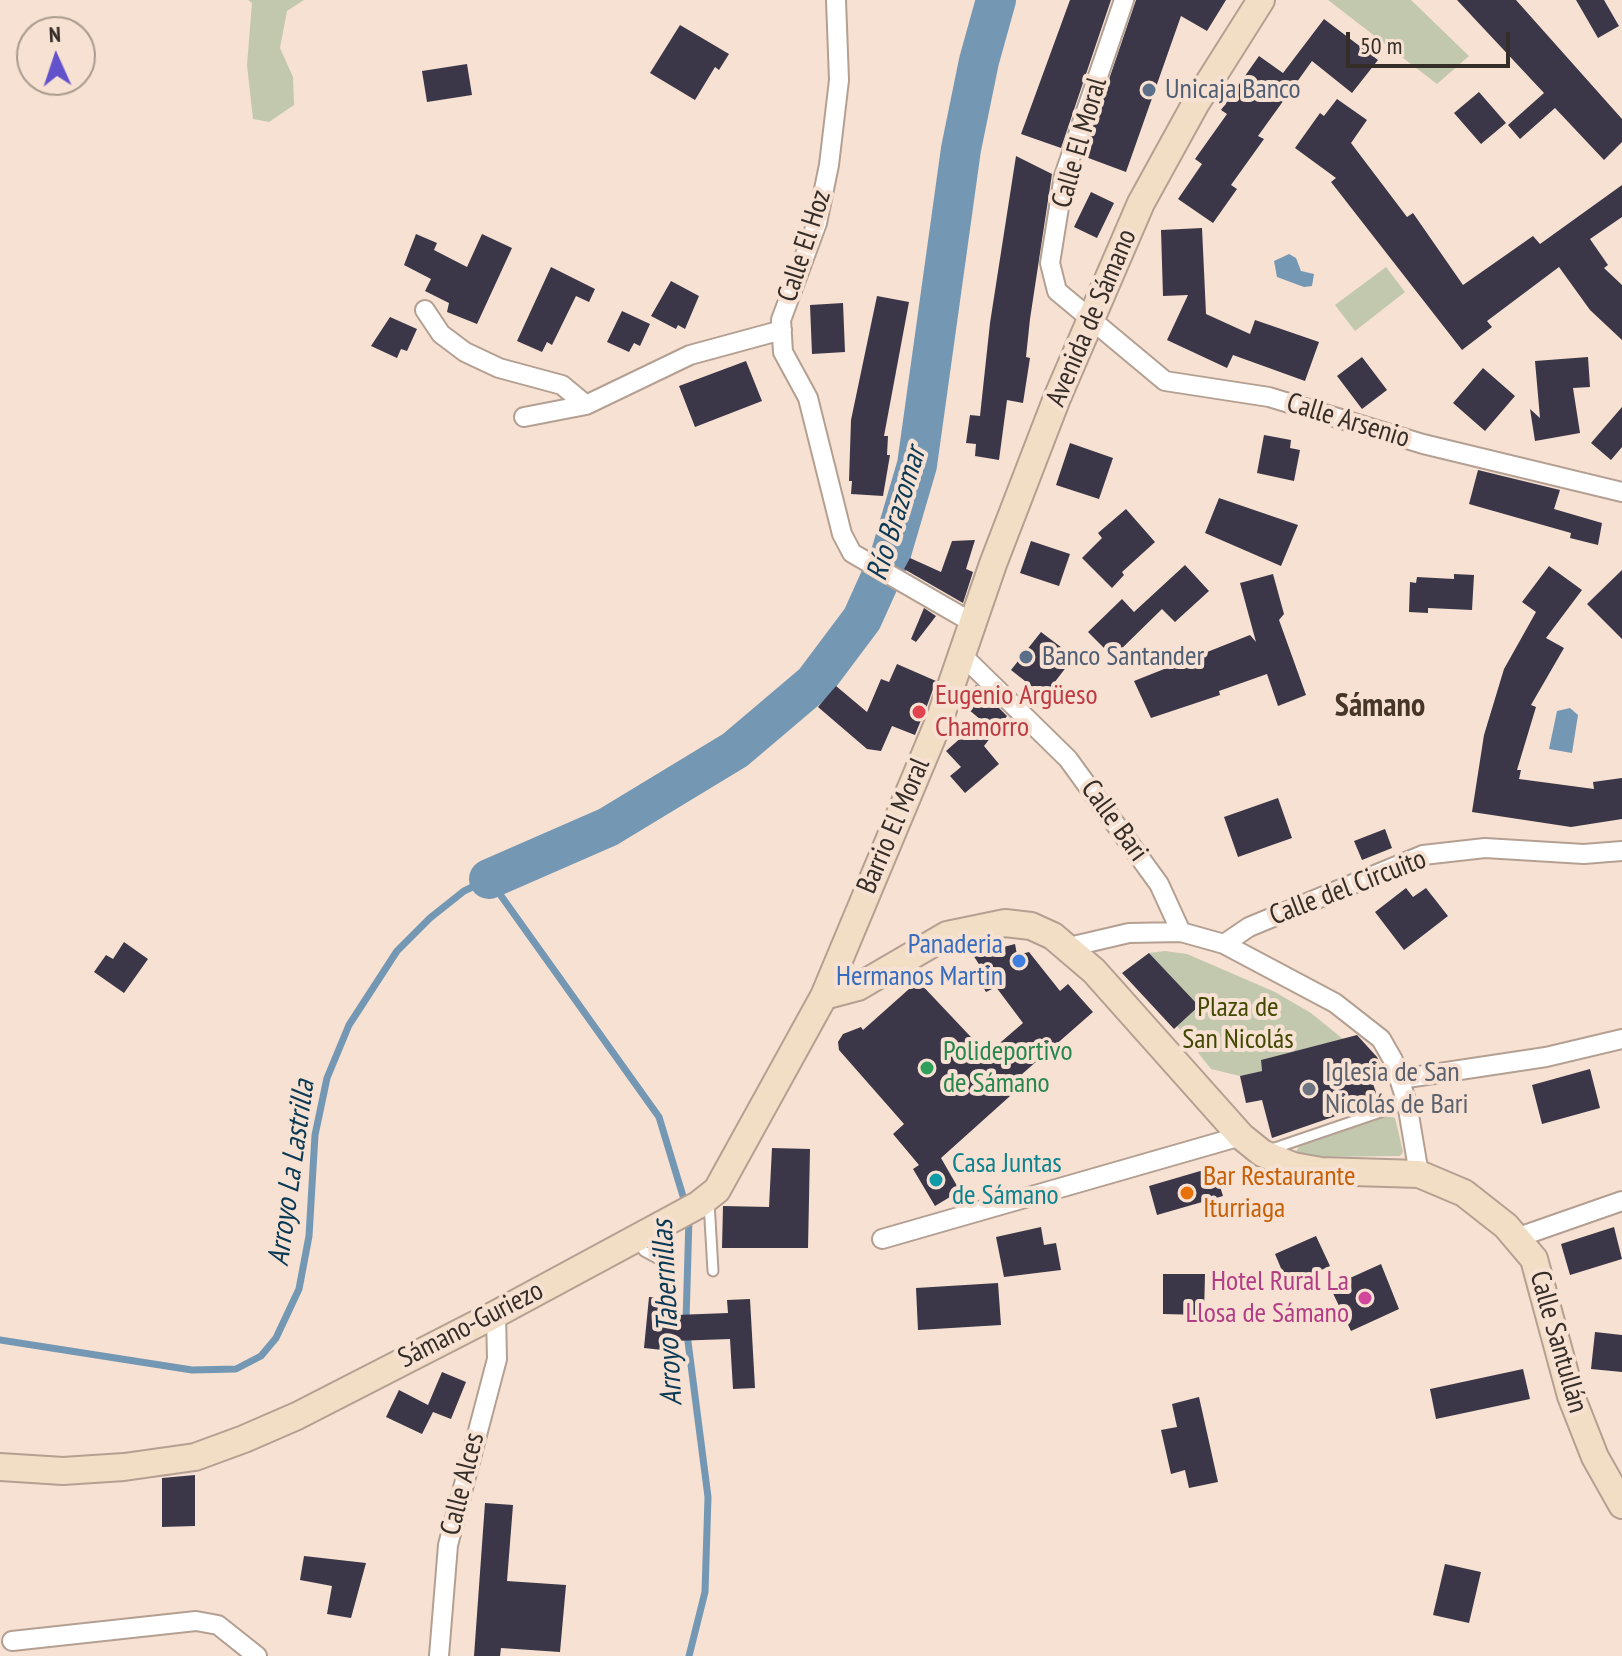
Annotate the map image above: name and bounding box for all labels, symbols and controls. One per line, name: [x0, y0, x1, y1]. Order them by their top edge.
north arrow: [16, 16, 96, 96]
scale bar: [1350, 16, 1514, 66]
text: N: [48, 20, 62, 48]
text: 50 m: [1360, 30, 1402, 61]
place label: Unicaja Banco: [1165, 73, 1301, 107]
street label: Calle El Moral: [1045, 74, 1115, 212]
marker: Unicaja Banco: [1140, 81, 1158, 99]
street label: Calle El Hoz: [771, 186, 839, 306]
street label: Avenida de Sámano: [1040, 224, 1144, 412]
street label: Calle Arsenio: [1283, 386, 1413, 456]
water label: Río Brazomar: [860, 443, 934, 585]
place label: Banco Santander: [1042, 640, 1204, 674]
marker: Banco Santander: [1017, 648, 1035, 666]
place label: Eugenio Argüeso Chamorro: [935, 679, 1098, 745]
district label: Sámano: [1335, 688, 1425, 726]
marker: Eugenio Argüeso Chamorro: [910, 703, 928, 721]
street label: Barrio El Moral: [850, 753, 938, 899]
street label: Calle Bari: [1073, 774, 1155, 868]
street label: Calle del Circuito: [1265, 843, 1431, 933]
place label: Panaderia Hermanos Martin: [836, 928, 1003, 994]
marker: Panaderia Hermanos Martin: [1010, 952, 1028, 970]
park label: Plaza de San Nicolás: [1182, 991, 1294, 1057]
place label: Polideportivo de Sámano: [943, 1035, 1073, 1101]
place label: Iglesia de San Nicolás de Bari: [1325, 1056, 1469, 1122]
marker: Polideportivo de Sámano: [918, 1059, 936, 1077]
water label: Arroyo La Lastrilla: [261, 1078, 323, 1268]
marker: Iglesia de San Nicolás de Bari: [1300, 1080, 1318, 1098]
place label: Casa Juntas de Sámano: [952, 1147, 1062, 1213]
place label: Bar Restaurante Iturriaga: [1203, 1160, 1356, 1226]
marker: Casa Juntas de Sámano: [927, 1171, 945, 1189]
marker: Bar Restaurante Iturriaga: [1178, 1184, 1196, 1202]
water label: Arroyo Tabernillas: [645, 1219, 691, 1407]
place label: Hotel Rural La Llosa de Sámano: [1186, 1265, 1349, 1331]
street label: Calle Santullán: [1522, 1267, 1594, 1417]
street label: Sámano-Guriezo: [393, 1274, 549, 1376]
marker: Hotel Rural La Llosa de Sámano: [1356, 1289, 1374, 1307]
street label: Calle Alces: [434, 1429, 492, 1539]

